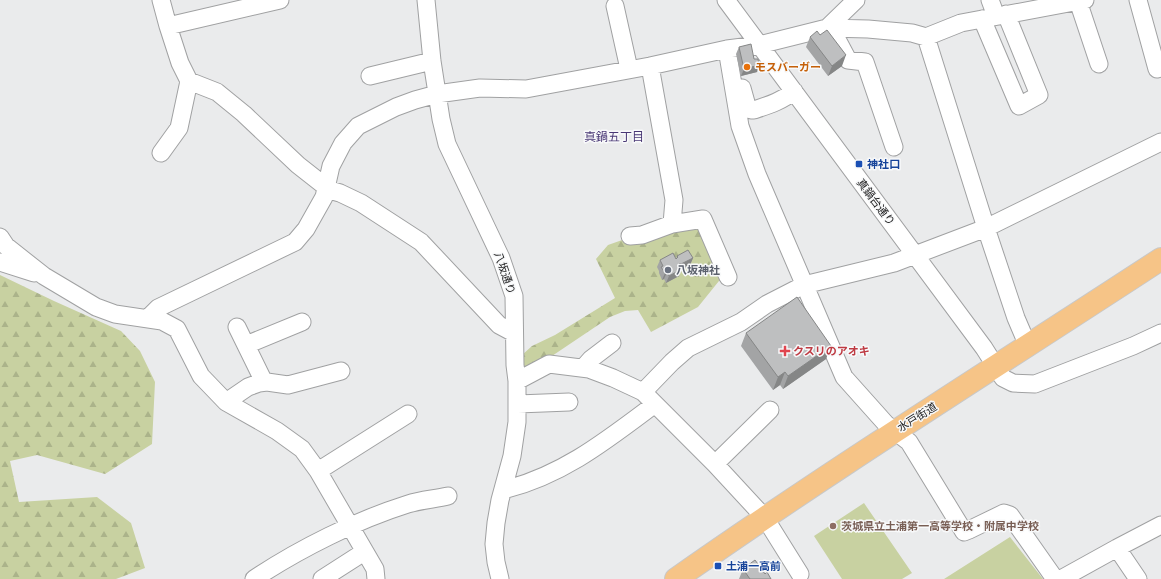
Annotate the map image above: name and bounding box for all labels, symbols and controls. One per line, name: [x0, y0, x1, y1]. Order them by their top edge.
place label: モスバーガー: [755, 61, 821, 73]
marker: モスバーガー: [742, 62, 752, 72]
district label: 真鍋五丁目: [584, 130, 644, 144]
place label: 神社口: [867, 158, 900, 170]
marker: 神社口: [854, 159, 864, 169]
street label: 真鍋台通り: [855, 176, 897, 228]
street label: 八坂通り: [492, 250, 518, 296]
place label: 八坂神社: [676, 264, 720, 276]
marker: 八坂神社: [663, 265, 673, 275]
place label: クスリのアオキ: [793, 345, 870, 357]
marker: クスリのアオキ: [780, 346, 790, 356]
street label: 水戸街道: [895, 400, 939, 434]
place label: 茨城県立土浦第一高等学校・附属中学校: [841, 520, 1039, 532]
marker: 茨城県立土浦第一高等学校・附属中学校: [828, 521, 838, 531]
place label: 土浦一高前: [726, 560, 781, 572]
marker: 土浦一高前: [713, 561, 723, 571]

